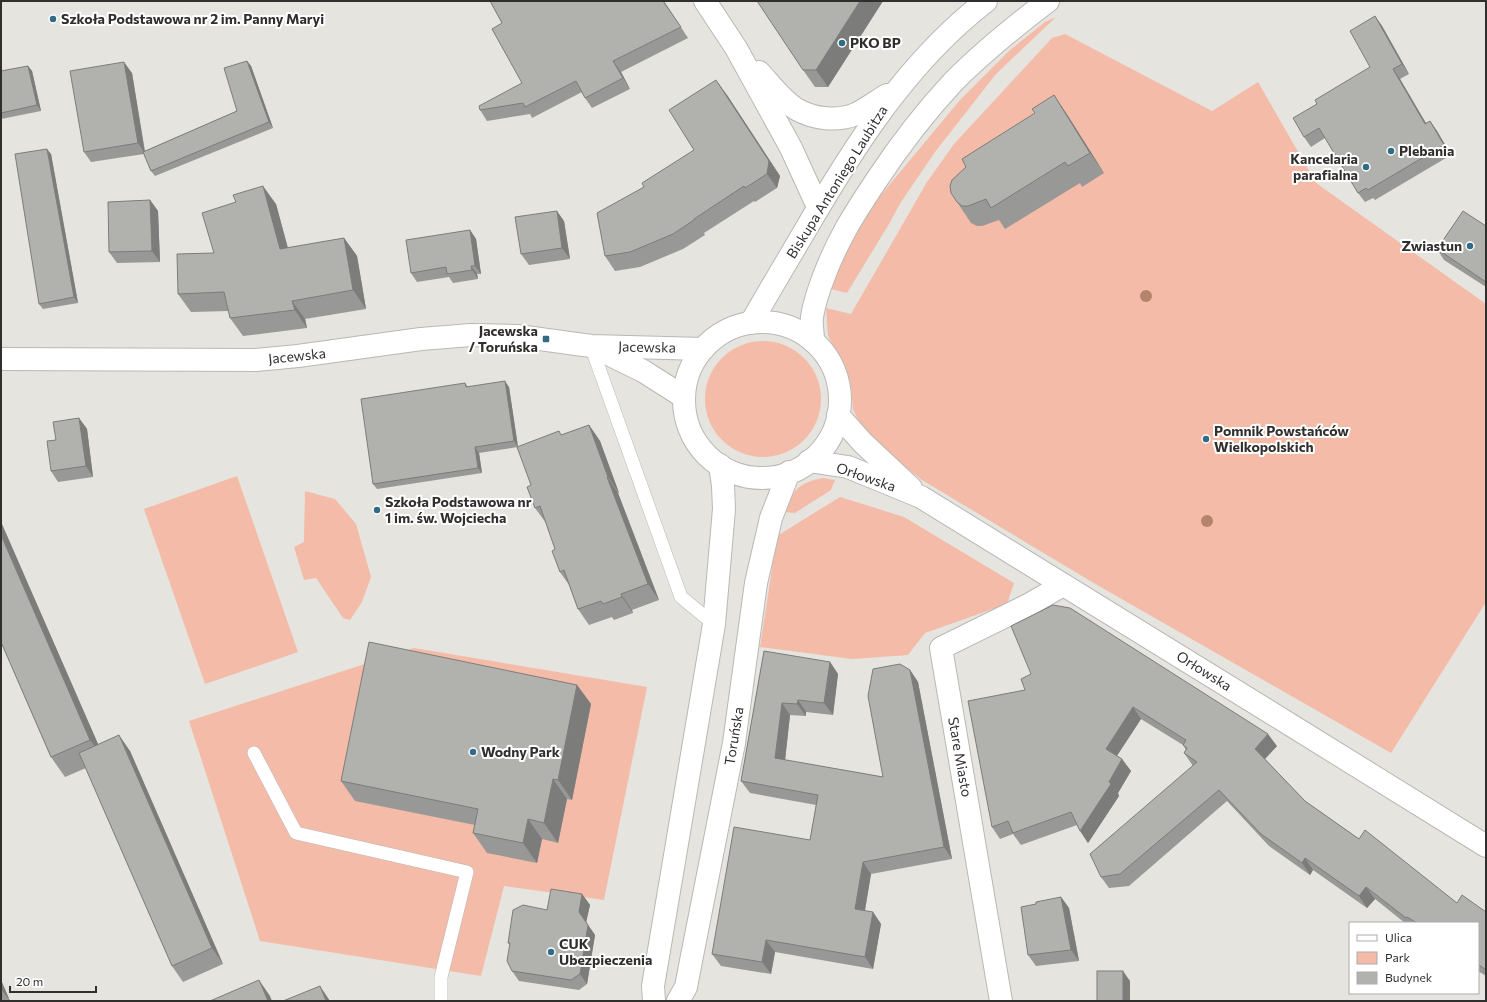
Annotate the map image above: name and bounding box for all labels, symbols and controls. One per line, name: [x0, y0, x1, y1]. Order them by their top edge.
place label: Szkoła Podstawowa nr 2 im. Panny Maryi: [61, 10, 324, 27]
marker: Szkoła Podstawowa nr 2 im. Panny Maryi: [48, 14, 58, 24]
place label: PKO BP: [850, 34, 901, 51]
marker: PKO BP: [837, 38, 847, 48]
street label: Biskupa Antoniego Laubitza: [782, 102, 891, 261]
place label: Plebania: [1399, 142, 1454, 159]
marker: Plebania: [1386, 146, 1396, 156]
place label: Kancelaria parafialna: [1290, 150, 1358, 183]
marker: Kancelaria parafialna: [1361, 162, 1371, 172]
place label: Zwiastun: [1402, 237, 1462, 254]
marker: Zwiastun: [1465, 241, 1475, 251]
place label: Jacewska / Toruńska: [469, 322, 538, 355]
marker: Jacewska / Toruńska: [541, 334, 551, 344]
street label: Jacewska: [618, 337, 676, 356]
street label: Jacewska: [267, 344, 327, 367]
place label: Pomnik Powstańców Wielkopolskich: [1214, 422, 1349, 455]
marker: Pomnik Powstańców Wielkopolskich: [1201, 434, 1211, 444]
street label: Orłowska: [834, 458, 898, 495]
place label: Szkoła Podstawowa nr 1 im. św. Wojciecha: [385, 493, 532, 526]
marker: Szkoła Podstawowa nr 1 im. św. Wojciecha: [372, 505, 382, 515]
street label: Orłowska: [1174, 647, 1235, 694]
street label: Toruńska: [720, 705, 747, 766]
street label: Stare Miasto: [945, 715, 976, 798]
place label: Wodny Park: [481, 743, 560, 760]
marker: Wodny Park: [468, 747, 478, 757]
legend: [1349, 922, 1479, 994]
text: Ulica: [1385, 930, 1412, 944]
place label: CUK Ubezpieczenia: [559, 935, 652, 968]
marker: CUK Ubezpieczenia: [546, 947, 556, 957]
text: Park: [1385, 950, 1411, 964]
scale bar: [10, 968, 96, 994]
text: Budynek: [1385, 970, 1433, 984]
text: 20 m: [16, 974, 43, 988]

